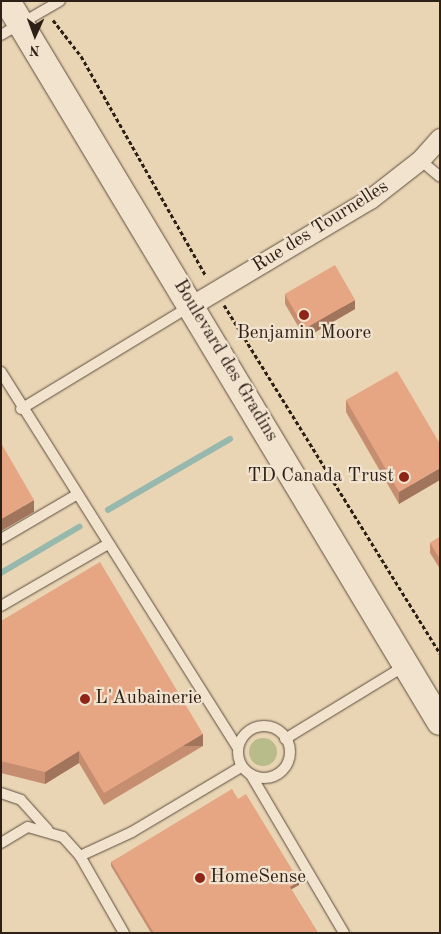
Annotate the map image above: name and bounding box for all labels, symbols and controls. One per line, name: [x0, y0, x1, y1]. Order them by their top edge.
north arrow: [10, 10, 60, 60]
text: N: [29, 43, 40, 57]
street label: Rue des Tournelles: [249, 176, 393, 278]
street label: Boulevard des Gradins: [168, 276, 282, 446]
marker: Benjamin Moore: [298, 309, 310, 321]
place label: Benjamin Moore: [237, 323, 371, 345]
place label: TD Canada Trust: [248, 466, 394, 488]
marker: TD Canada Trust: [398, 471, 410, 483]
place label: L'Aubainerie: [95, 688, 202, 710]
marker: L'Aubainerie: [79, 693, 91, 705]
place label: HomeSense: [210, 867, 306, 889]
marker: HomeSense: [194, 872, 206, 884]

